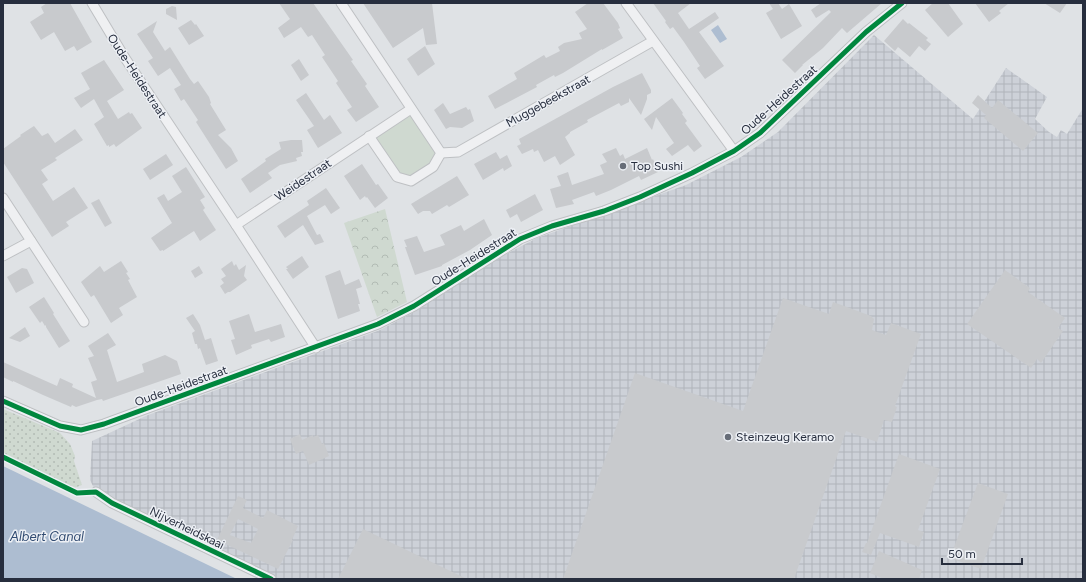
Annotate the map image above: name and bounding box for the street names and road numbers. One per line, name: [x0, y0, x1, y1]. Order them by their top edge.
street label: Oude-Heidestraat: [105, 31, 170, 121]
street label: Oude-Heidestraat: [738, 62, 820, 138]
street label: Muggebeekstraat: [503, 72, 593, 130]
street label: Weidestraat: [272, 156, 334, 204]
street label: Oude-Heidestraat: [429, 225, 519, 289]
street label: Oude-Heidestraat: [133, 363, 230, 409]
street label: Nijverheidskaai: [147, 504, 227, 552]

